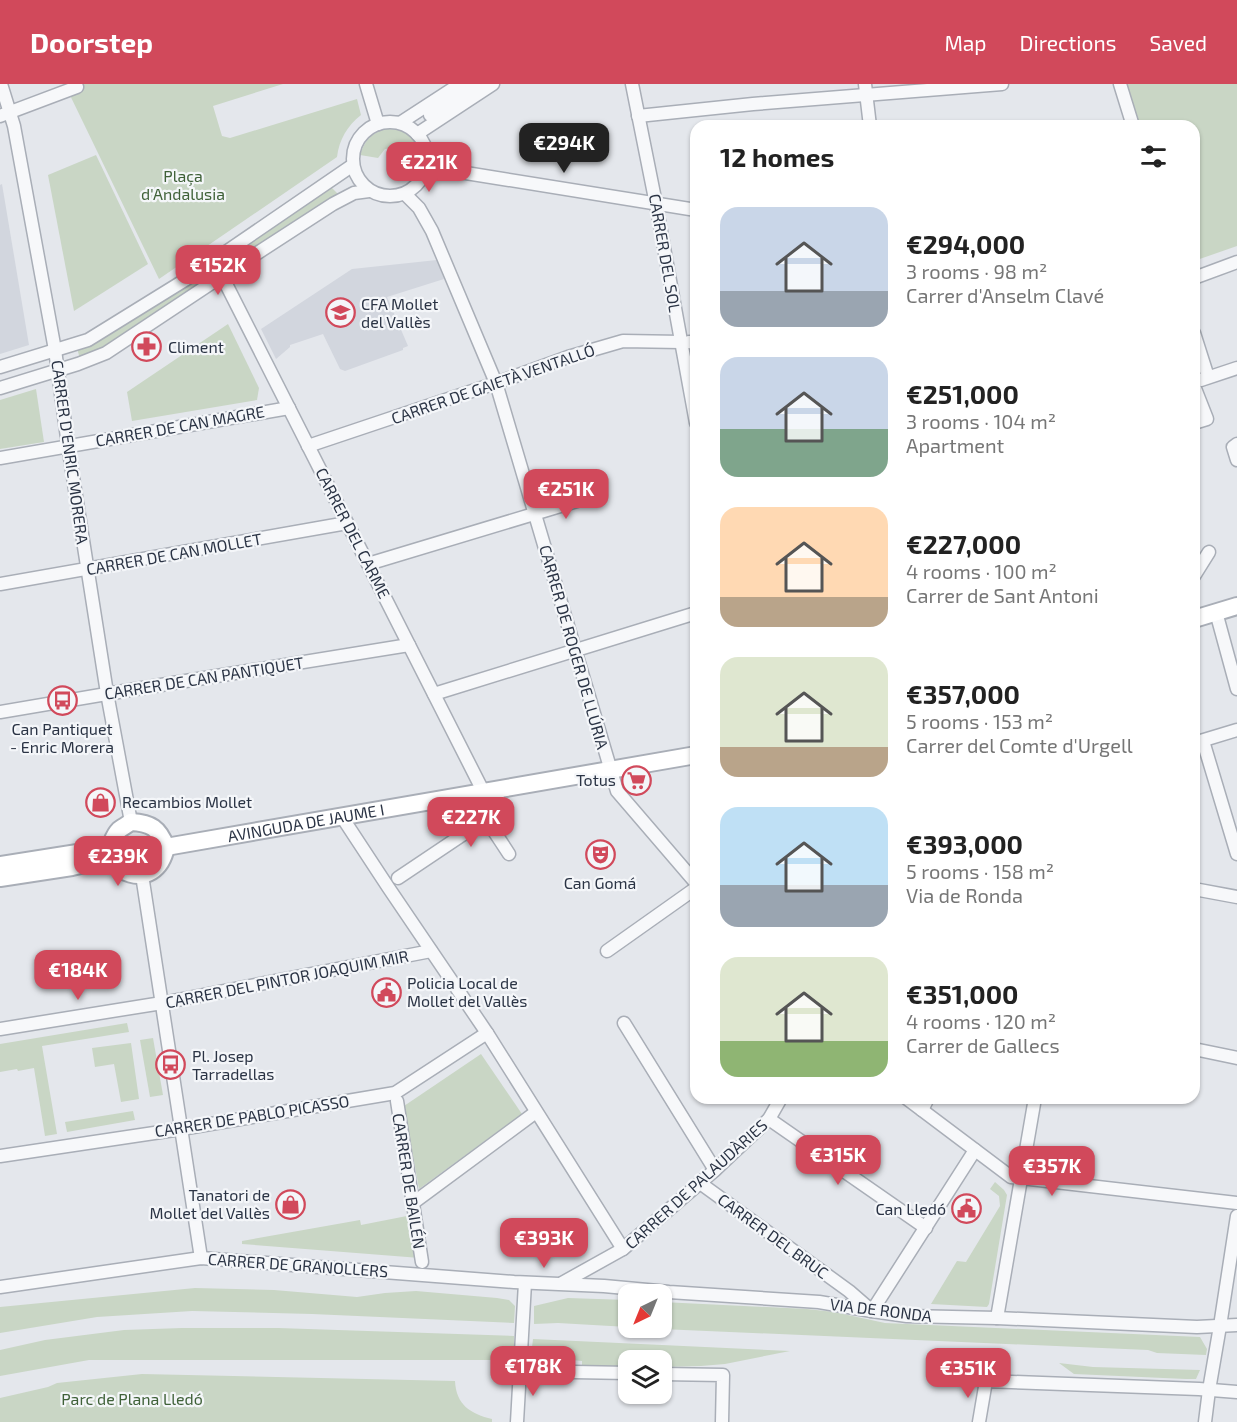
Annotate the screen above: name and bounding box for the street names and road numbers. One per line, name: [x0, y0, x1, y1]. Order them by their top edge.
street label: CARRER DEL SOL: [646, 192, 685, 314]
street label: CARRER DE GAIETÀ VENTALLÓ: [389, 340, 597, 427]
street label: CARRER D'ENRIC MORERA: [48, 359, 93, 545]
street label: CARRER DE CAN MAGRE: [94, 401, 266, 450]
street label: CARRER DEL CARME: [312, 464, 395, 601]
street label: CARRER DE CAN MOLLET: [85, 529, 263, 578]
street label: CARRER DE ROGER DE LLÚRIA: [536, 543, 613, 751]
street label: CARRER DE CAN PANTIQUET: [103, 652, 305, 704]
street label: AVINGUDA DE JAUME I: [226, 799, 386, 845]
street label: CARRER DEL PINTOR JOAQUIM MIR: [164, 946, 410, 1012]
street label: CARRER DE PABLO PICASSO: [153, 1091, 351, 1140]
street label: CARRER DE BAILÉN: [389, 1112, 430, 1250]
street label: CARRER DE PALAUDÀRIES: [621, 1115, 771, 1252]
street label: CARRER DEL BRUC: [714, 1189, 832, 1282]
street label: CARRER DE GRANOLLERS: [207, 1249, 389, 1280]
street label: VIA DE RONDA: [829, 1294, 933, 1325]

